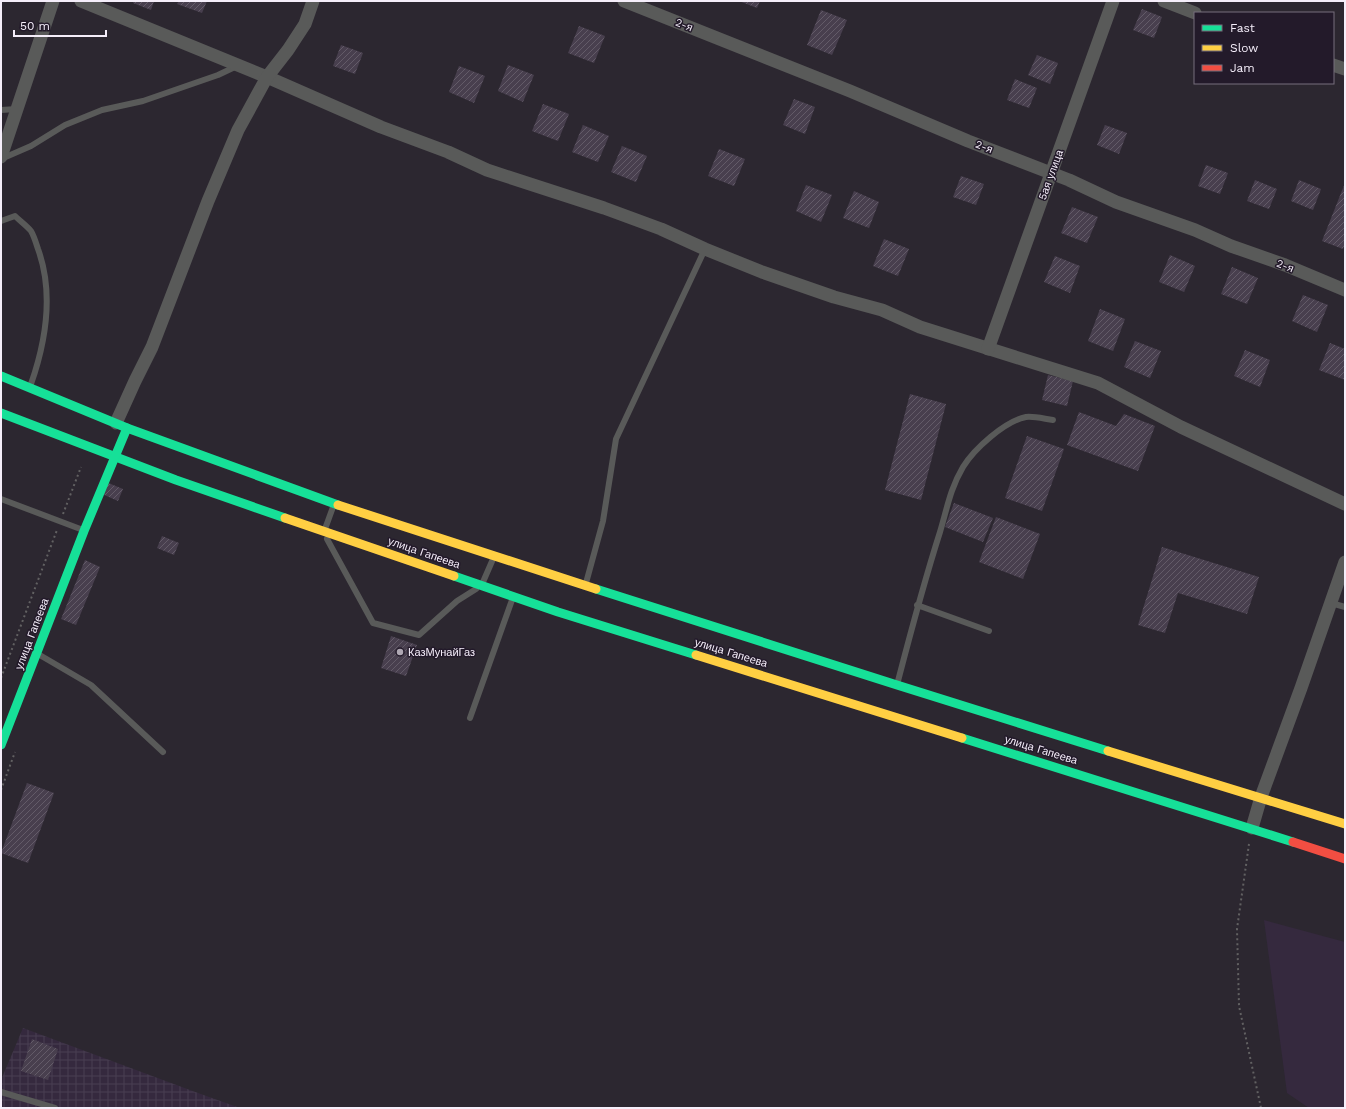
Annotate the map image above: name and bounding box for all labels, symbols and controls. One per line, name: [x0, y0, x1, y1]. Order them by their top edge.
scale bar: [14, 12, 106, 38]
legend: [1194, 12, 1334, 84]
street label: 2-я: [673, 16, 695, 34]
text: 50 m: [20, 19, 50, 33]
text: Fast: [1230, 21, 1255, 35]
text: Slow: [1230, 41, 1258, 55]
text: Jam: [1230, 61, 1255, 75]
street label: 2-я: [973, 138, 995, 156]
street label: 5ая улица: [1036, 147, 1066, 202]
street label: 2-я: [1274, 257, 1296, 275]
street label: улица Гапеева: [386, 535, 463, 572]
street label: улица Гапеева: [12, 596, 52, 672]
street label: улица Гапеева: [693, 636, 770, 671]
place label: КазМунайГаз: [408, 646, 475, 659]
marker: КазМунайГаз: [395, 647, 405, 657]
street label: улица Гапеева: [1003, 733, 1080, 768]

